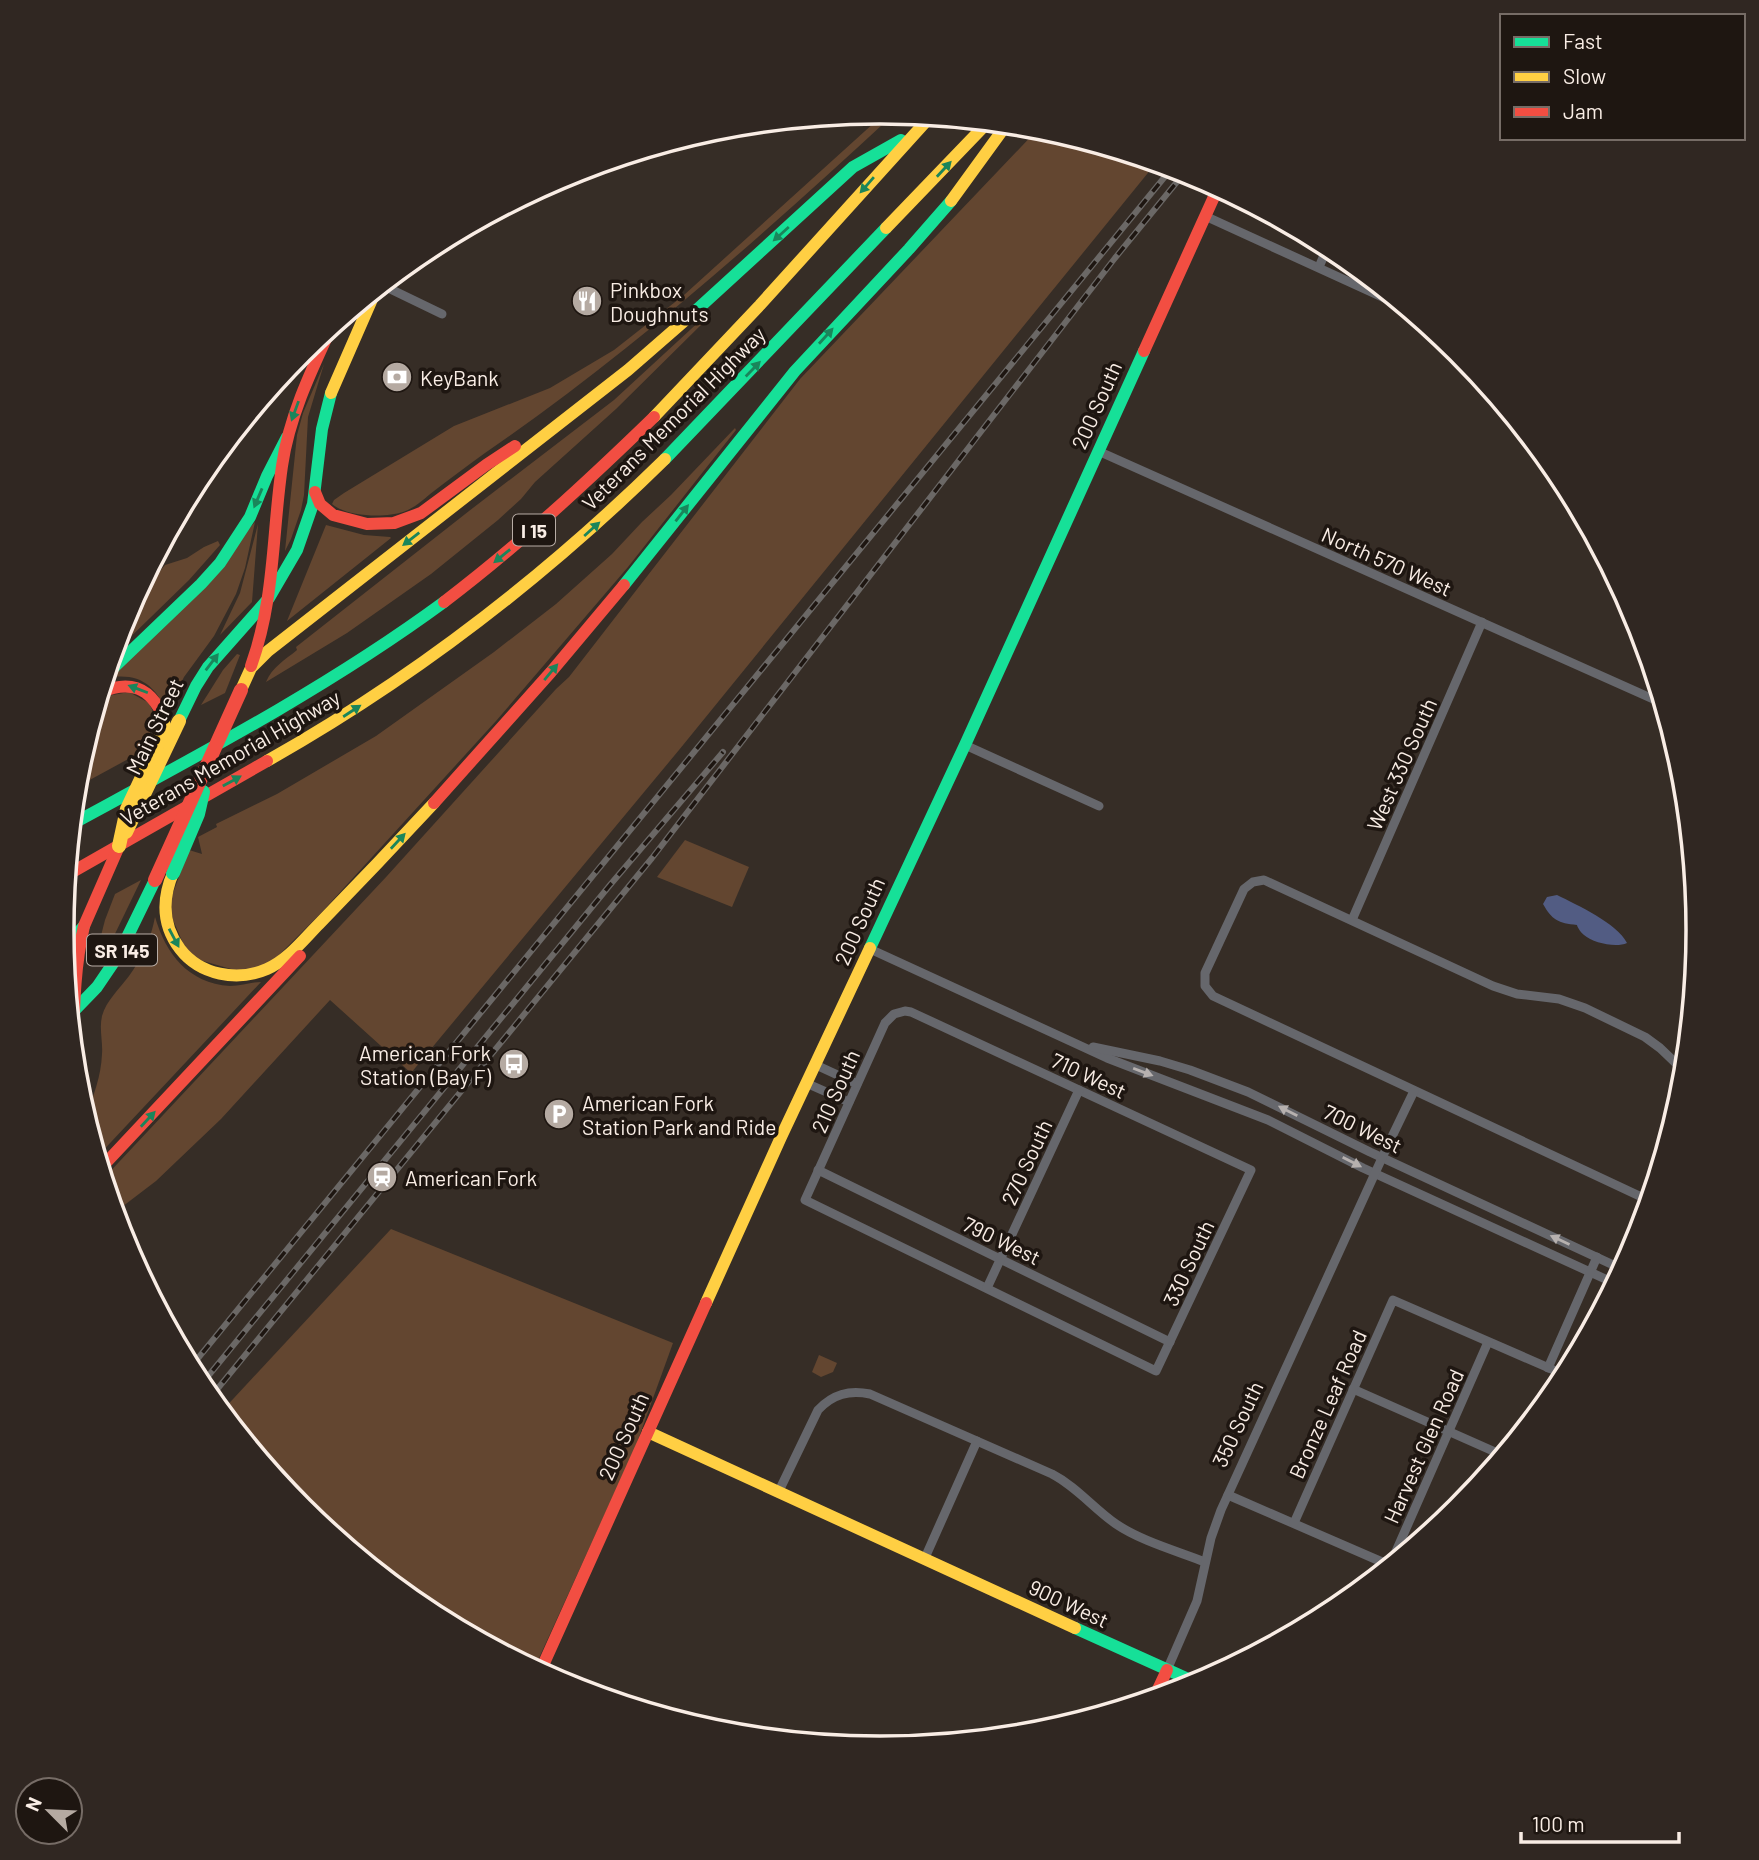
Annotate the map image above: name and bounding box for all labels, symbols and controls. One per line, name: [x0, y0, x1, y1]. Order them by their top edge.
legend: [1500, 14, 1745, 140]
text: Fast: [1563, 28, 1603, 53]
text: Slow: [1563, 63, 1606, 88]
text: Jam: [1563, 98, 1603, 123]
one-way arrow: [936, 161, 952, 178]
one-way arrow: [860, 176, 876, 193]
one-way arrow: [773, 225, 790, 241]
place label: Pinkbox Doughnuts: [610, 277, 709, 326]
restaurant icon: Pinkbox Doughnuts: [570, 284, 604, 318]
street label: Veterans Memorial Highway: [576, 321, 770, 515]
one-way arrow: [817, 328, 833, 345]
street label: 200 South: [1066, 357, 1126, 453]
bank icon: KeyBank: [380, 360, 414, 394]
one-way arrow: [744, 360, 761, 377]
place label: KeyBank: [420, 365, 499, 390]
one-way arrow: [289, 401, 300, 422]
one-way arrow: [252, 488, 263, 509]
one-way arrow: [675, 504, 690, 522]
road number: I 15: [513, 514, 555, 545]
one-way arrow: [583, 521, 601, 537]
street label: North 570 West: [1318, 521, 1456, 601]
one-way arrow: [402, 532, 420, 547]
one-way arrow: [494, 548, 511, 563]
one-way arrow: [205, 653, 219, 671]
one-way arrow: [543, 664, 558, 681]
street label: Main Street: [120, 674, 188, 778]
street label: Veterans Memorial Highway: [116, 684, 344, 830]
one-way arrow: [127, 684, 148, 695]
street label: West 330 South: [1361, 694, 1441, 834]
one-way arrow: [343, 704, 362, 717]
one-way arrow: [223, 775, 242, 787]
one-way arrow: [390, 833, 406, 850]
street label: 200 South: [829, 873, 889, 969]
one-way arrow: [167, 928, 179, 948]
road number: SR 145: [87, 934, 157, 966]
place label: American Fork Station (Bay F): [359, 1040, 492, 1089]
street label: 210 South: [806, 1046, 864, 1136]
bus stop icon: American Fork Station (Bay F): [497, 1047, 531, 1081]
street label: 710 West: [1048, 1047, 1130, 1103]
one-way arrow: [1133, 1067, 1154, 1078]
place label: American Fork Station Park and Ride: [582, 1090, 776, 1139]
parking icon: American Fork Station Park and Ride: [542, 1097, 576, 1131]
street label: 700 West: [1320, 1098, 1406, 1158]
one-way arrow: [1278, 1106, 1298, 1117]
one-way arrow: [139, 1110, 156, 1127]
street label: 270 South: [995, 1115, 1057, 1209]
one-way arrow: [1342, 1156, 1362, 1168]
station icon: American Fork: [365, 1160, 399, 1194]
place label: American Fork: [405, 1165, 537, 1190]
street label: 790 West: [959, 1211, 1045, 1269]
street label: 330 South: [1157, 1216, 1219, 1310]
one-way arrow: [1550, 1234, 1570, 1246]
street label: Bronze Leaf Road: [1283, 1326, 1371, 1482]
street label: Harvest Glen Road: [1378, 1365, 1468, 1527]
street label: 350 South: [1206, 1377, 1268, 1471]
street label: 200 South: [593, 1388, 653, 1484]
street label: 900 West: [1025, 1574, 1113, 1632]
north arrow: [14, 1776, 84, 1846]
text: N: [20, 1793, 46, 1814]
scale bar: [1521, 1800, 1678, 1844]
text: 100 m: [1532, 1811, 1585, 1836]

